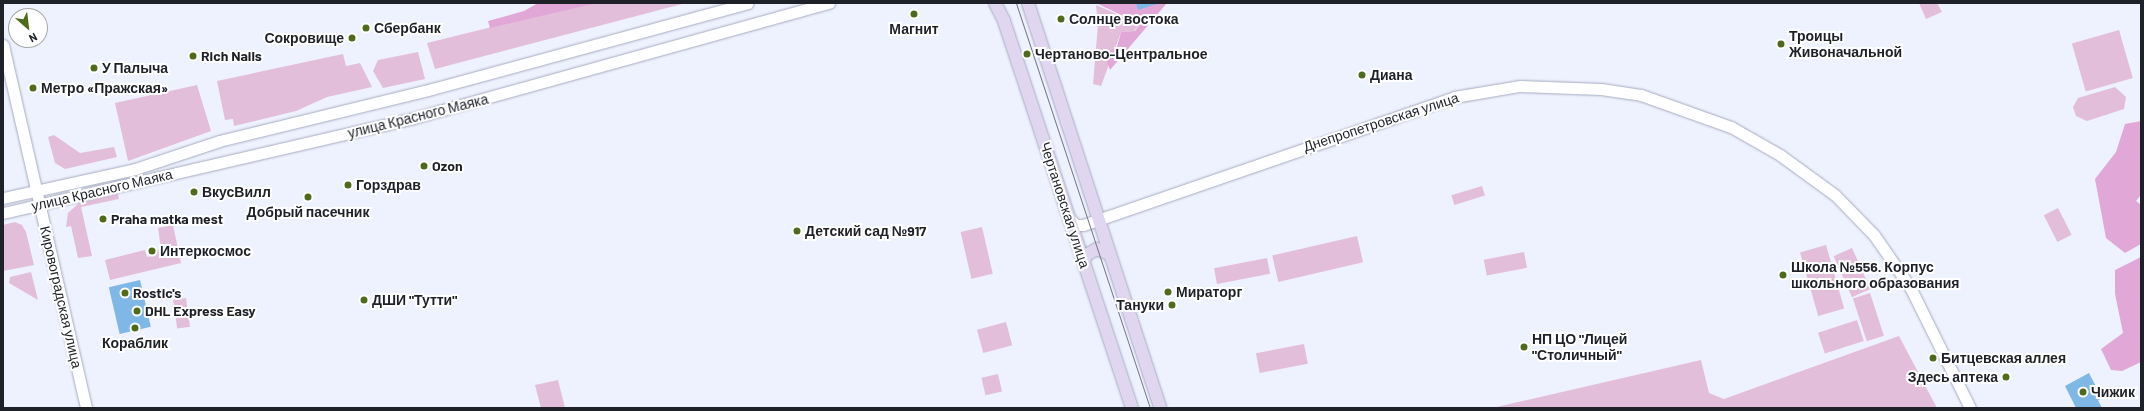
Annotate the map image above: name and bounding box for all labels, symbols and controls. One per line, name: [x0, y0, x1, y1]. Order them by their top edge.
north arrow: [8, 8, 48, 48]
marker: Магнит: [909, 9, 919, 19]
place label: Солнце востока: [1069, 11, 1178, 27]
marker: Солнце востока: [1056, 14, 1066, 24]
place label: Сбербанк: [374, 20, 441, 36]
place label: Магнит: [889, 21, 939, 37]
marker: Сбербанк: [361, 23, 371, 33]
place label: Троицы Живоначальной: [1789, 28, 1902, 60]
place label: Сокровище: [264, 30, 344, 46]
text: N: [27, 31, 40, 46]
marker: Сокровище: [347, 33, 357, 43]
marker: Троицы Живоначальной: [1776, 39, 1786, 49]
place label: Чертаново-Центральное: [1035, 46, 1207, 62]
place label: Rich Nails: [201, 48, 262, 64]
marker: Чертаново-Центральное: [1022, 49, 1032, 59]
marker: Rich Nails: [188, 51, 198, 61]
place label: У Палыча: [102, 60, 168, 76]
marker: У Палыча: [89, 63, 99, 73]
place label: Диана: [1370, 67, 1413, 83]
marker: Диана: [1357, 70, 1367, 80]
place label: Метро «Пражская»: [41, 80, 168, 96]
marker: Метро «Пражская»: [28, 83, 38, 93]
street label: Днепропетровская улица: [1301, 89, 1461, 155]
street label: улица Красного Маяка: [346, 90, 490, 142]
street label: Чертановская улица: [1037, 140, 1093, 270]
place label: Ozon: [432, 158, 463, 174]
marker: Ozon: [419, 161, 429, 171]
street label: улица Красного Маяка: [30, 166, 174, 214]
place label: Горздрав: [356, 177, 421, 193]
marker: Горздрав: [343, 180, 353, 190]
place label: ВкусВилл: [202, 184, 271, 200]
marker: ВкусВилл: [189, 187, 199, 197]
marker: Добрый пасечник: [303, 192, 313, 202]
place label: Добрый пасечник: [247, 204, 369, 220]
place label: Praha matka mest: [111, 211, 223, 227]
marker: Praha matka mest: [98, 214, 108, 224]
place label: Детский сад №917: [805, 223, 926, 239]
street label: Кировоградская улица: [36, 224, 86, 370]
marker: Детский сад №917: [792, 226, 802, 236]
place label: Интеркосмос: [160, 243, 251, 259]
marker: Интеркосмос: [147, 246, 157, 256]
place label: Школа №556. Корпус школьного образования: [1791, 259, 1960, 292]
marker: Школа №556. Корпус школьного образования: [1778, 270, 1788, 280]
place label: Мираторг: [1176, 284, 1242, 300]
place label: Rostic's: [133, 285, 181, 301]
marker: Мираторг: [1163, 287, 1173, 297]
marker: Rostic's: [120, 288, 130, 298]
place label: ДШИ "Тутти": [372, 292, 457, 308]
marker: ДШИ "Тутти": [359, 295, 369, 305]
place label: Тануки: [1116, 297, 1164, 313]
marker: Тануки: [1167, 300, 1177, 310]
place label: DHL Express Easy: [145, 303, 256, 319]
marker: DHL Express Easy: [132, 306, 142, 316]
marker: Кораблик: [130, 323, 140, 333]
place label: НП ЦО "Лицей "Столичный": [1532, 331, 1627, 364]
place label: Кораблик: [102, 335, 168, 351]
marker: НП ЦО "Лицей "Столичный": [1519, 342, 1529, 352]
place label: Битцевская аллея: [1941, 350, 2066, 366]
marker: Битцевская аллея: [1928, 353, 1938, 363]
place label: Здесь аптека: [1908, 369, 1998, 385]
marker: Здесь аптека: [2001, 372, 2011, 382]
place label: Чижик: [2091, 384, 2135, 400]
marker: Чижик: [2078, 387, 2088, 397]

